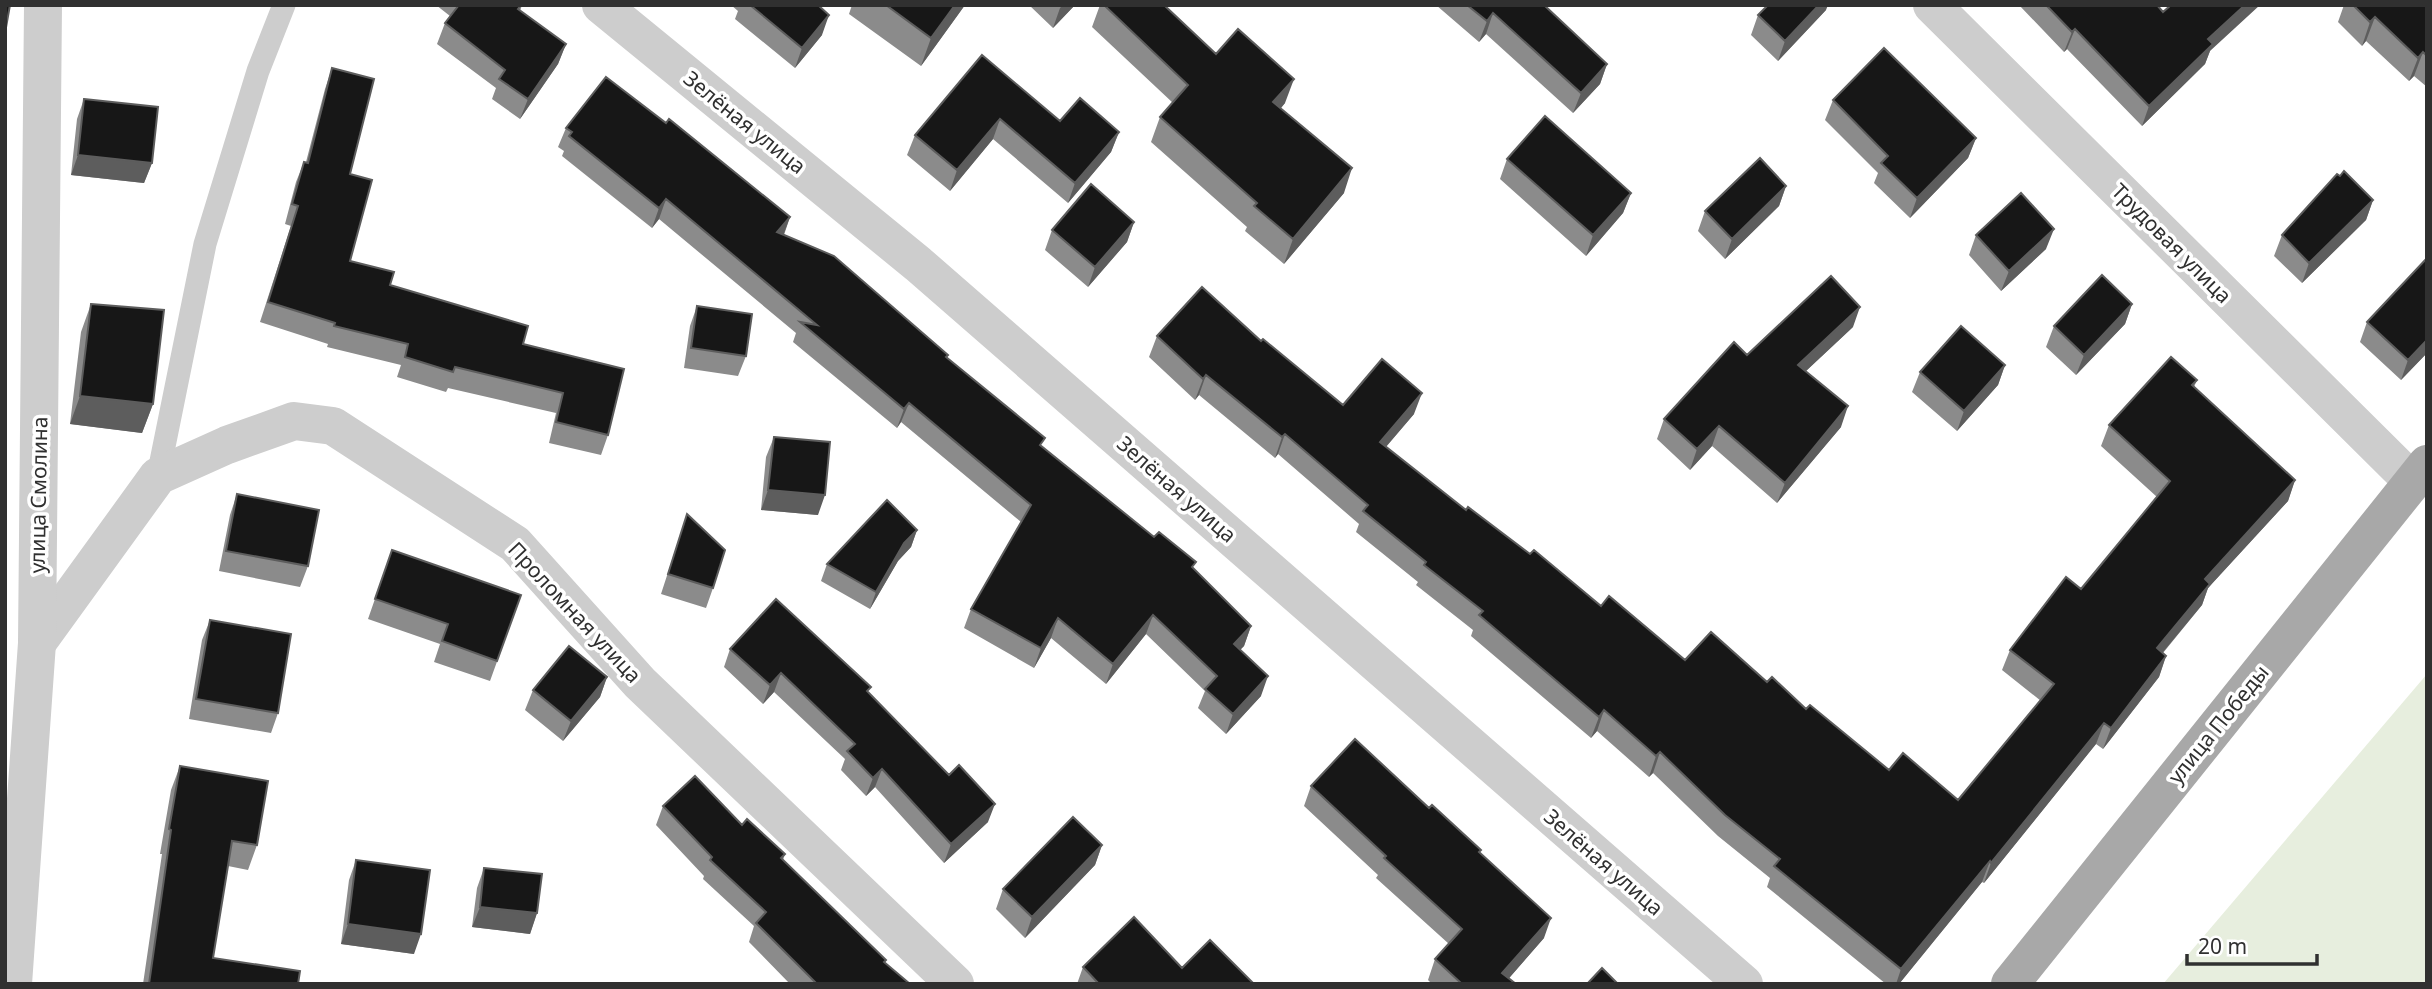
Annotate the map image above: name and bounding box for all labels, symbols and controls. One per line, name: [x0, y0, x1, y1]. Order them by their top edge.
street label: Зелёная улица: [678, 64, 812, 180]
street label: Трудовая улица: [2106, 177, 2238, 309]
street label: улица Смолина: [23, 416, 53, 574]
street label: Зелёная улица: [1111, 429, 1243, 549]
street label: Проломная улица: [502, 535, 648, 689]
street label: улица Победы: [2161, 659, 2275, 789]
street label: Зелёная улица: [1538, 802, 1670, 922]
scale bar: [2187, 922, 2316, 966]
text: 20 m: [2198, 932, 2247, 960]

